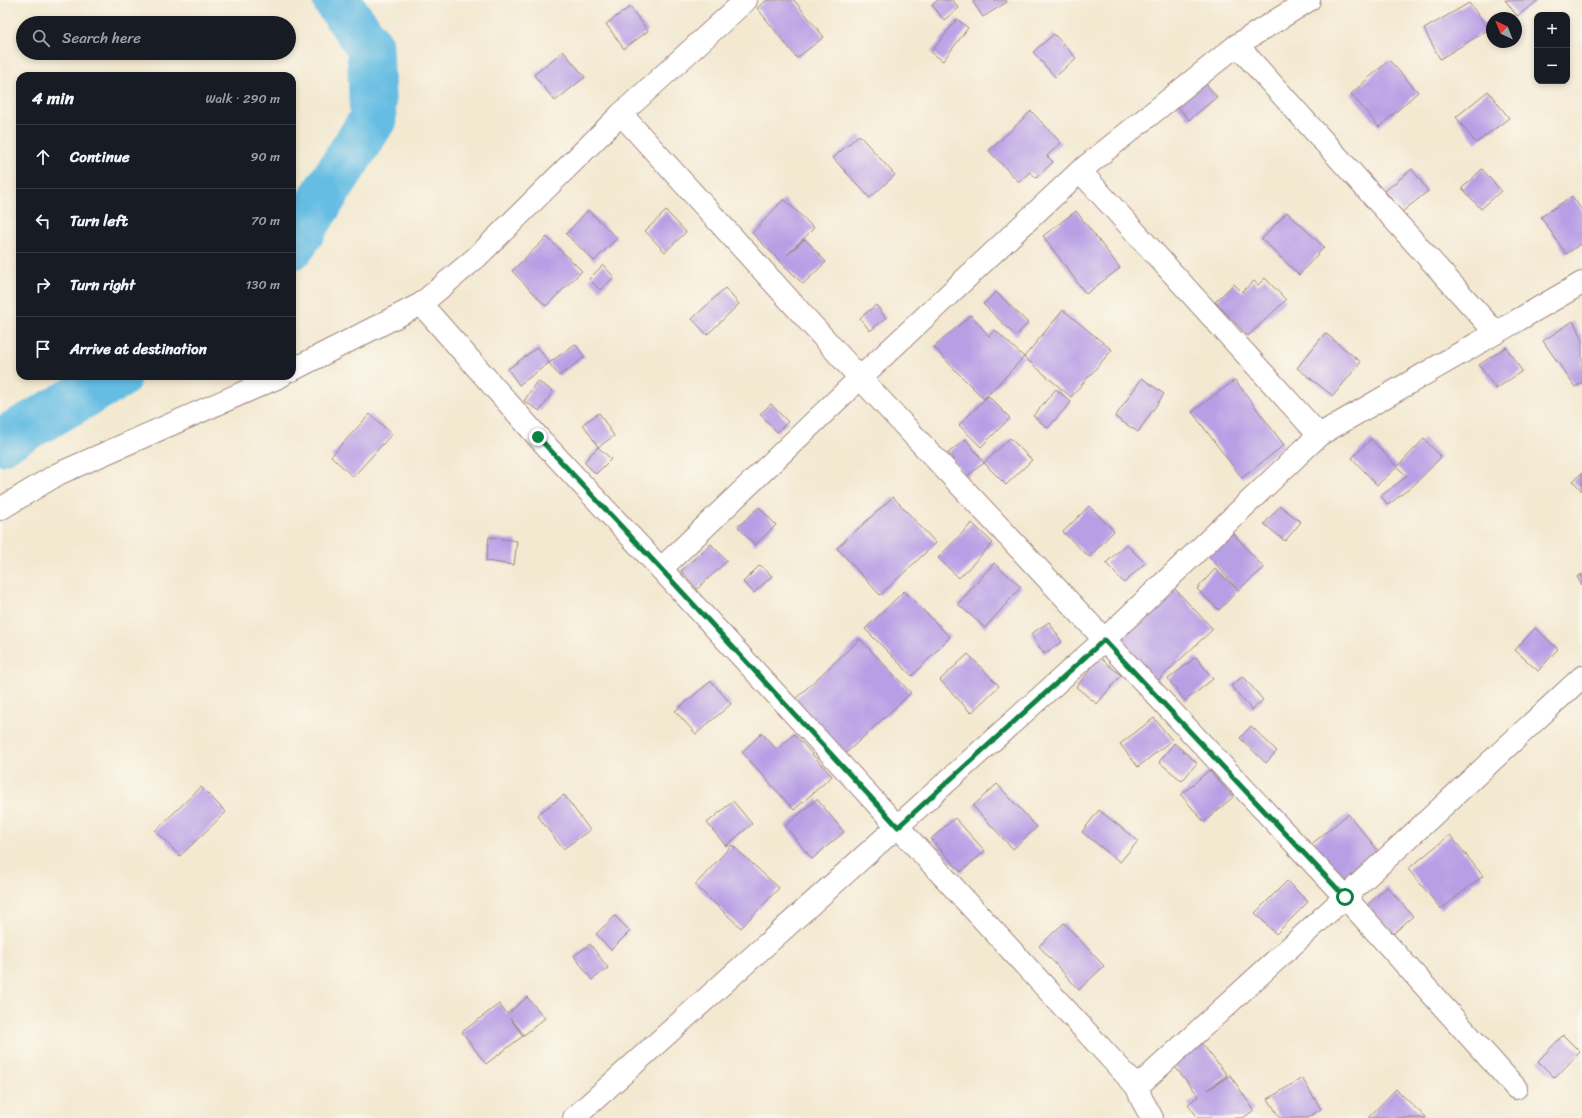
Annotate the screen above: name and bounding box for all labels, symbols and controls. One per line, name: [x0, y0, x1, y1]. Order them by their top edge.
north arrow: [1486, 12, 1522, 48]
map controls: [1534, 12, 1570, 84]
button: +: [1534, 12, 1570, 48]
search box: [16, 16, 296, 60]
text: Search here: [62, 25, 141, 51]
icon: search: [30, 27, 52, 49]
button: −: [1534, 48, 1570, 84]
text: 4 min: [32, 83, 74, 113]
text: Walk · 290 m: [206, 87, 280, 110]
text: Continue: [70, 144, 130, 170]
text: 90 m: [250, 145, 280, 168]
icon: ahead: [32, 146, 54, 168]
text: Turn left: [70, 208, 128, 234]
text: 70 m: [251, 209, 280, 232]
icon: left: [32, 210, 54, 232]
text: Turn right: [70, 272, 135, 298]
text: 130 m: [246, 273, 280, 296]
icon: right: [32, 274, 54, 296]
text: Arrive at destination: [70, 336, 207, 362]
icon: arrive: [32, 338, 54, 360]
route end: [529, 428, 547, 446]
route start: [1336, 888, 1354, 906]

